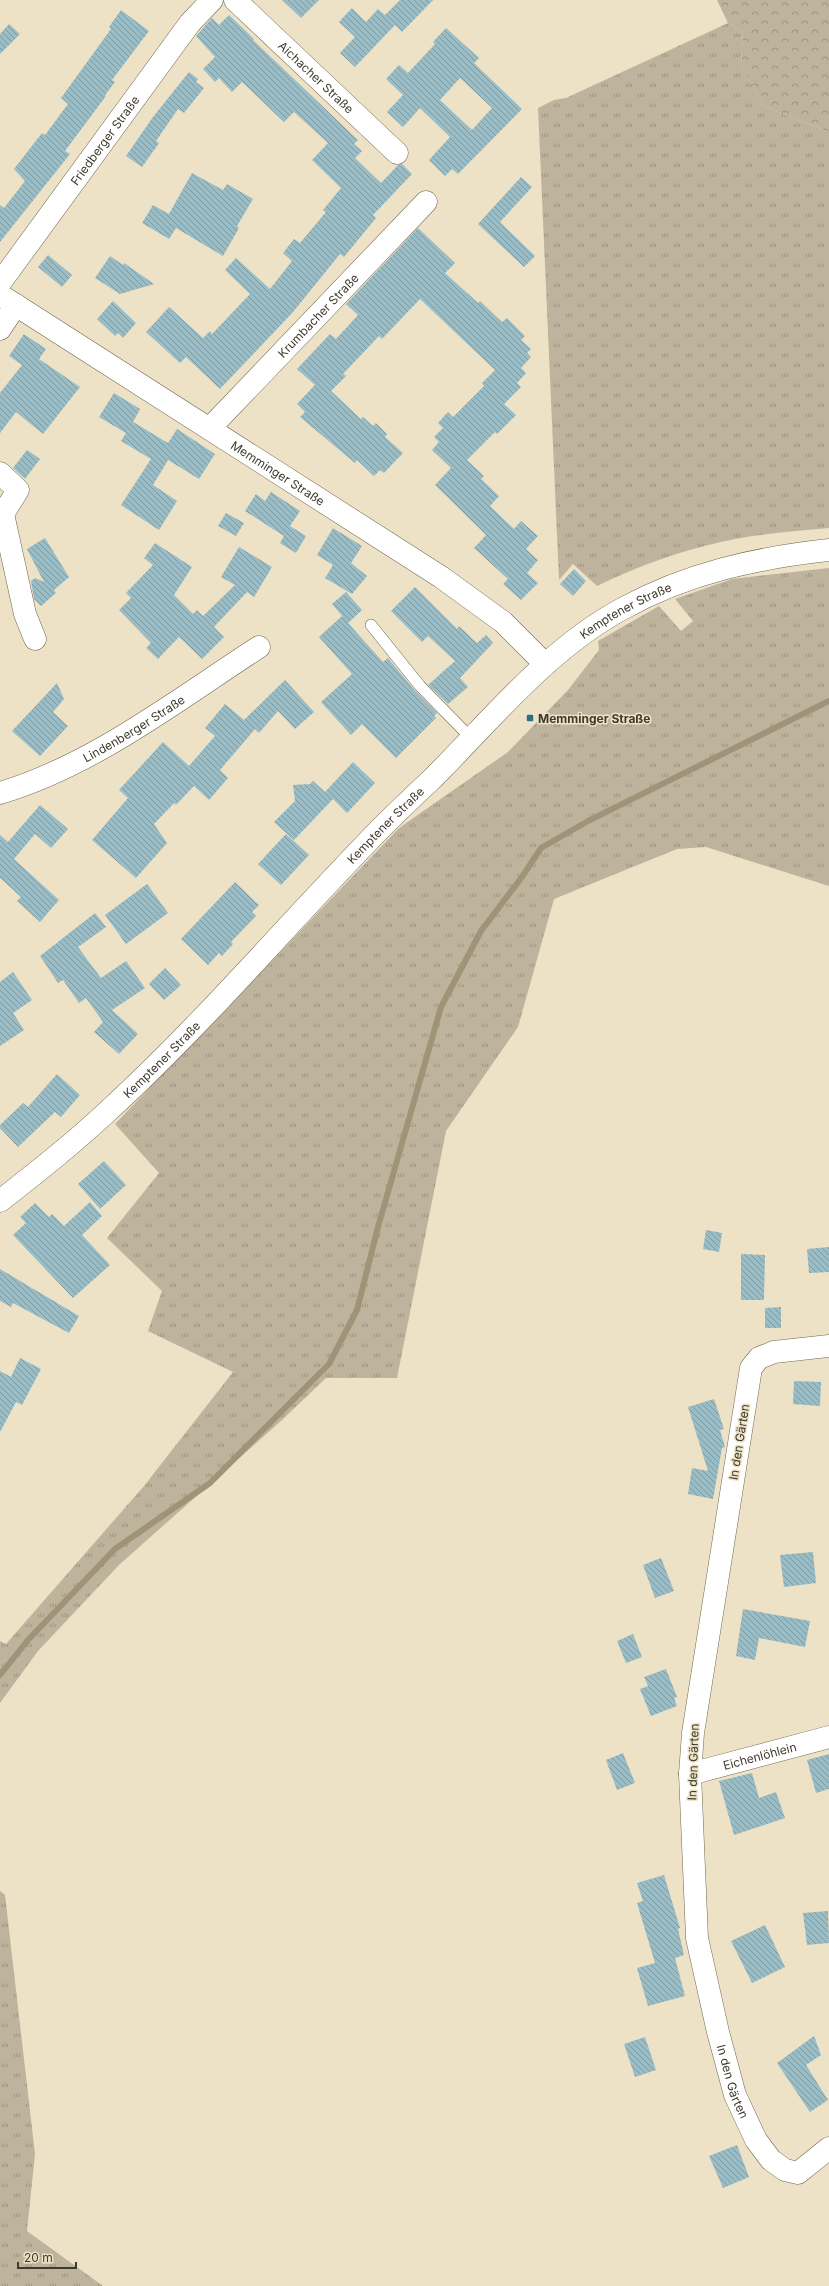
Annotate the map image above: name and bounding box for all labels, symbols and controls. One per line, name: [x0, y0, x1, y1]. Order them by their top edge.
street label: Aichacher Straße: [276, 38, 357, 116]
street label: Friedberger Straße: [67, 92, 142, 188]
street label: Krumbacher Straße: [274, 270, 361, 360]
street label: Memminger Straße: [228, 437, 328, 508]
street label: Kemptener Straße: [576, 579, 673, 641]
street label: Lindenberger Straße: [80, 691, 187, 765]
place label: Memminger Straße: [538, 711, 650, 726]
marker: Memminger Straße: [525, 713, 535, 723]
street label: Kemptener Straße: [344, 783, 427, 866]
street label: Kemptener Straße: [120, 1018, 203, 1101]
street label: In den Gärten: [726, 1403, 752, 1481]
street label: In den Gärten: [684, 1723, 702, 1801]
street label: Eichenlöhlein: [721, 1739, 798, 1772]
street label: In den Gärten: [714, 2043, 752, 2121]
scale bar: [18, 2244, 76, 2270]
text: 20 m: [24, 2250, 53, 2265]

